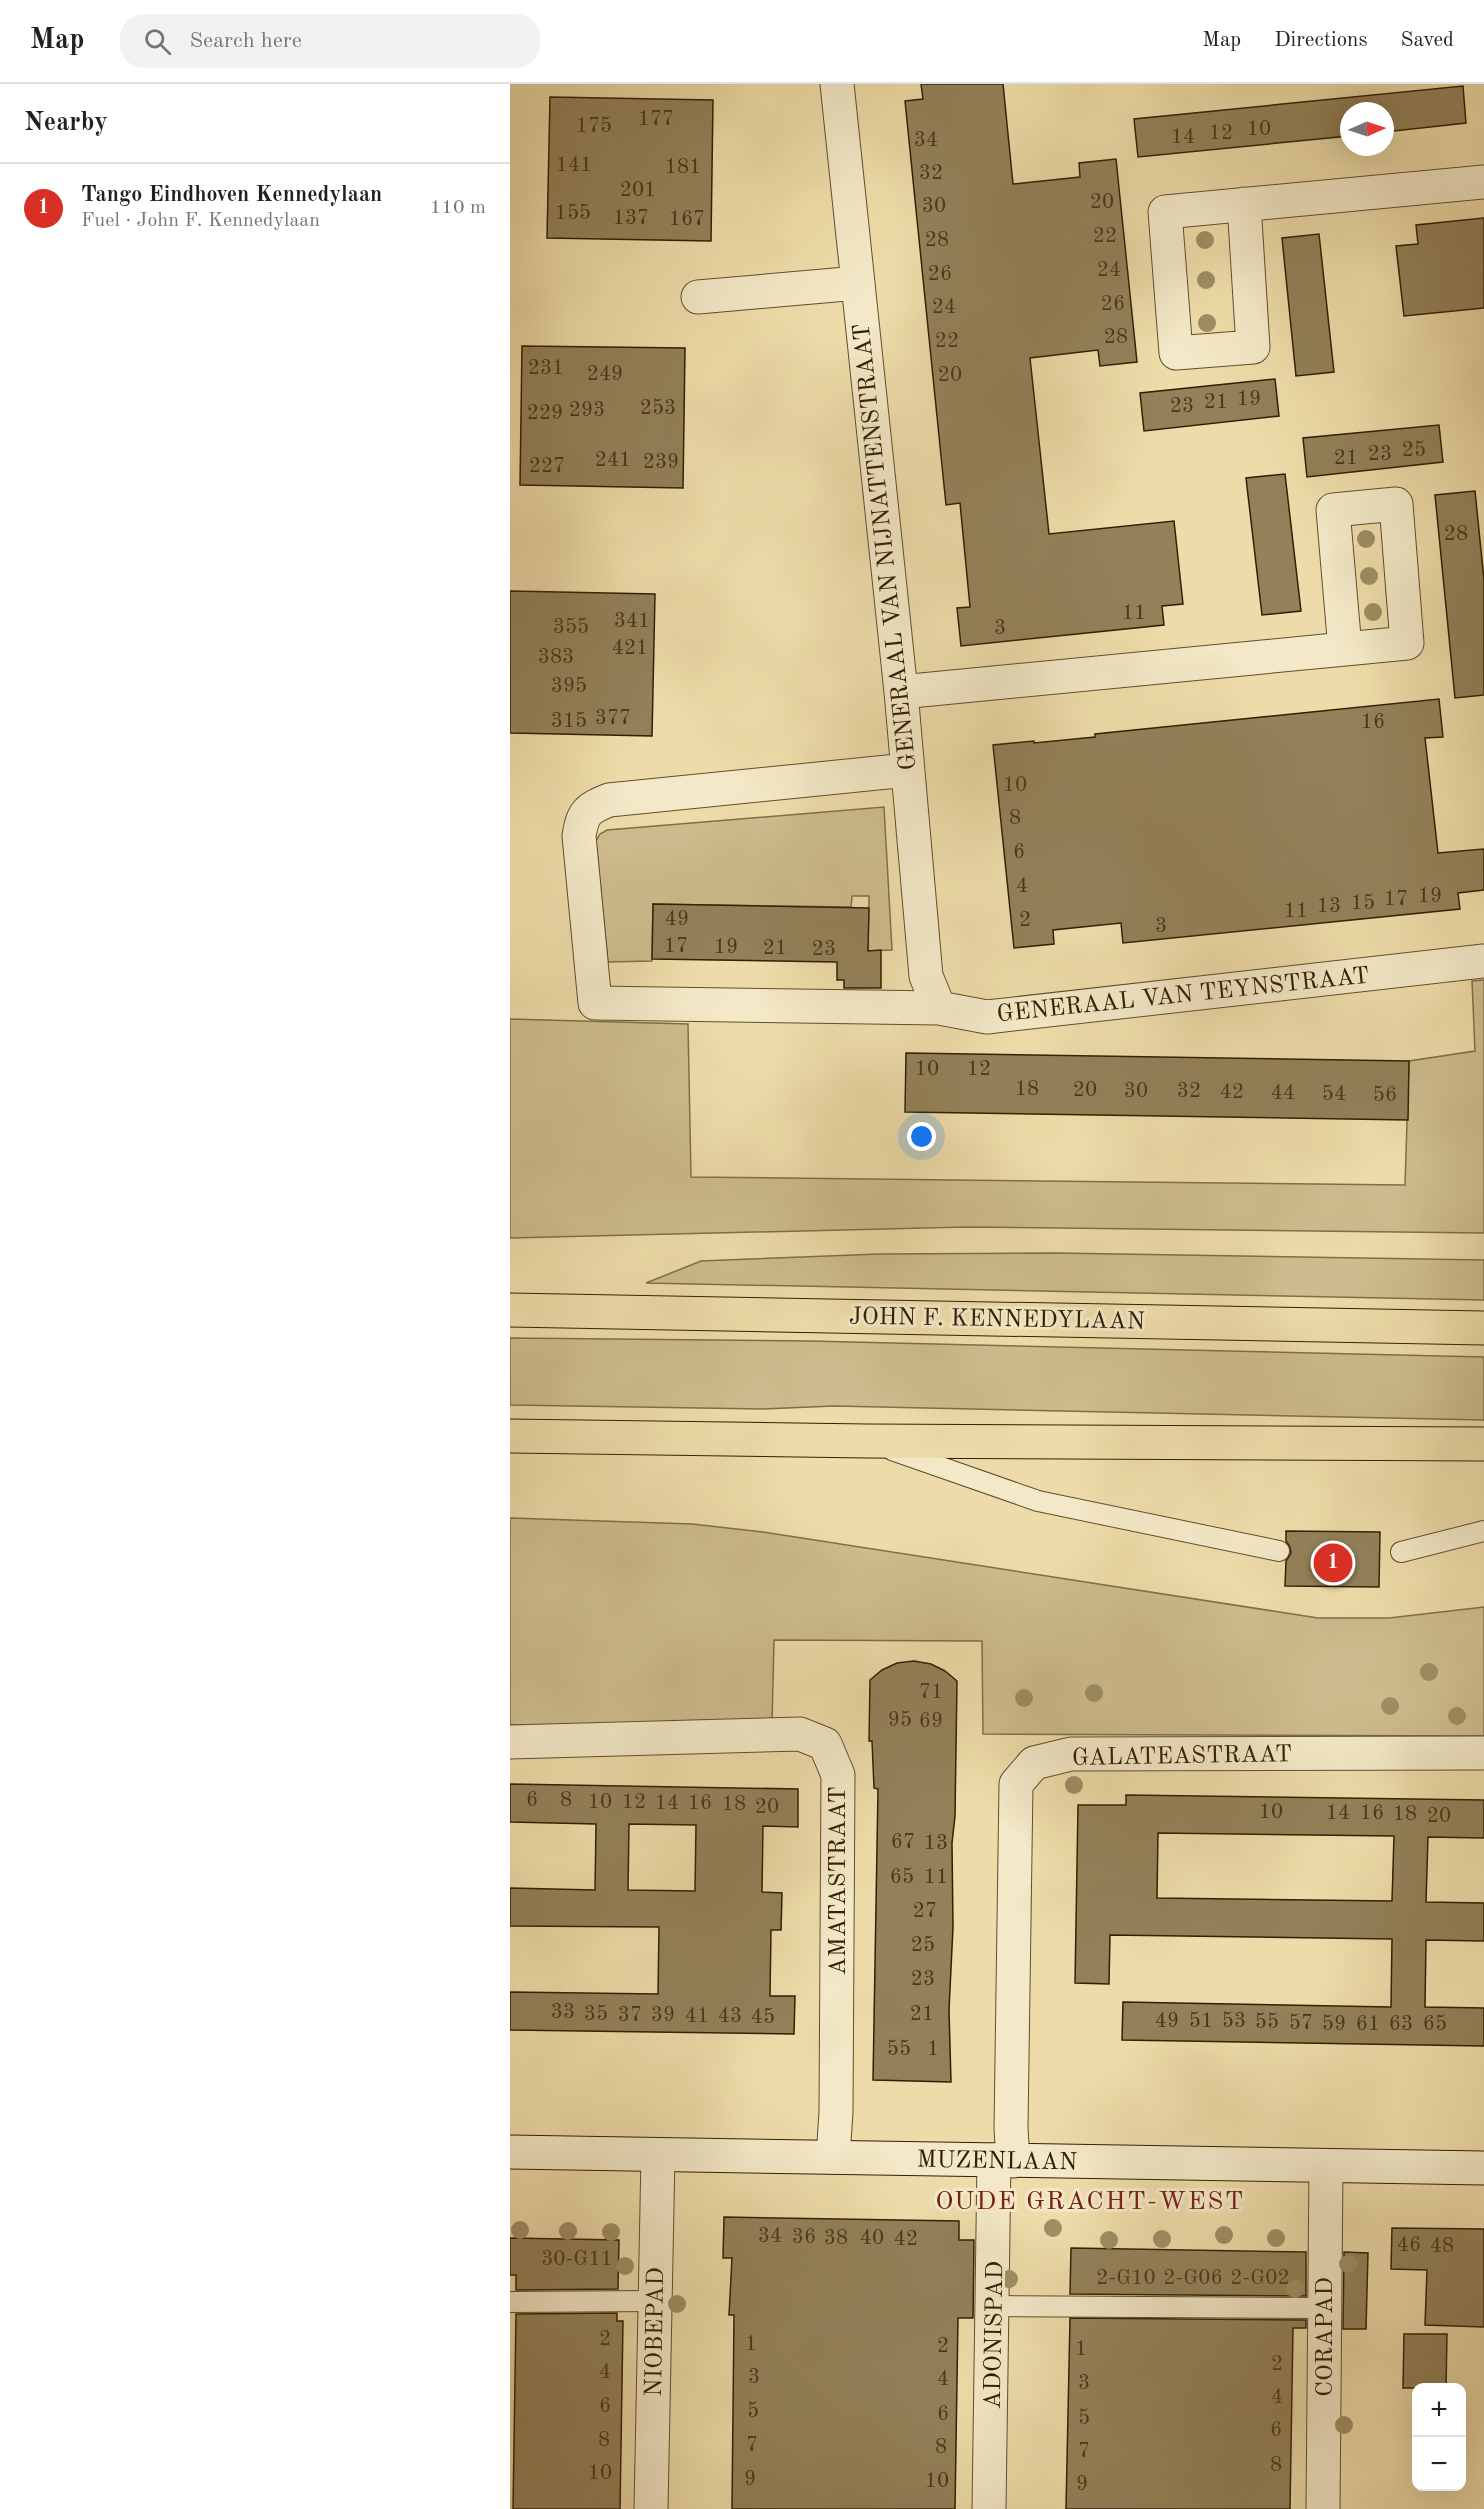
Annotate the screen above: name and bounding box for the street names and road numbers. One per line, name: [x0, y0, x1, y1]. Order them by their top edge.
street label: GENERAAL VAN NIJNATTENSTRAAT: [851, 322, 921, 771]
street label: GENERAAL VAN TEYNSTRAAT: [996, 964, 1371, 1028]
street label: JOHN F. KENNEDYLAAN: [849, 1305, 1145, 1335]
street label: GALATEASTRAAT: [1072, 1743, 1292, 1771]
street label: AMATASTRAAT: [827, 1786, 851, 1976]
street label: MUZENLAAN: [916, 2149, 1078, 2175]
street label: ADONISPAD: [982, 2261, 1008, 2409]
street label: NIOBEPAD: [643, 2267, 669, 2397]
street label: CORAPAD: [1314, 2277, 1338, 2397]

